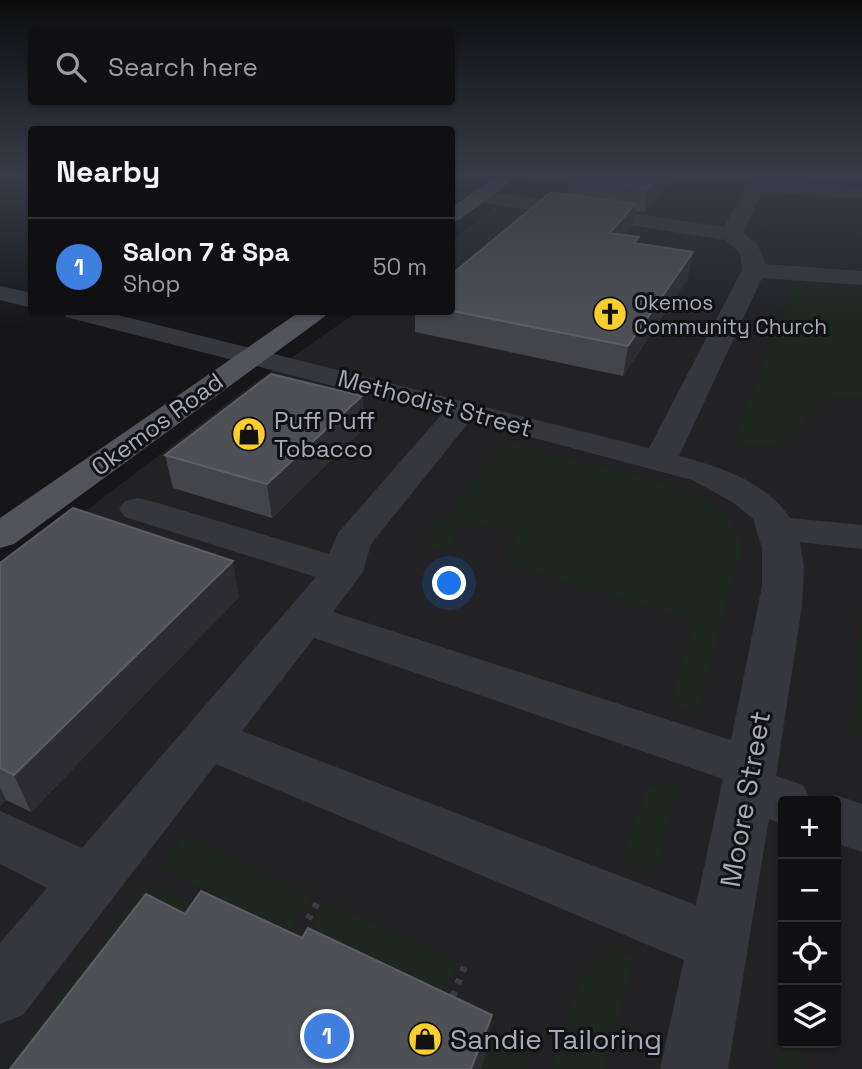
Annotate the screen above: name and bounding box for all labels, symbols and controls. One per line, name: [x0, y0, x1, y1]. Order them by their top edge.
search box: [28, 28, 455, 105]
icon: search: [52, 48, 90, 86]
text: Search here: [108, 50, 258, 84]
text: Nearby: [56, 152, 160, 191]
text: Salon 7 & Spa: [123, 235, 290, 269]
text: 1: [74, 252, 84, 282]
text: 50 m: [373, 252, 427, 282]
text: Shop: [123, 269, 180, 299]
place label: Okemos Community Church: [634, 289, 827, 340]
church icon: Okemos Community Church: [591, 295, 629, 333]
street label: Methodist Street: [335, 362, 535, 444]
street label: Okemos Road: [85, 366, 229, 482]
place label: Puff Puff Tobacco: [274, 405, 375, 464]
shop icon: Puff Puff Tobacco: [230, 415, 268, 453]
your location: [432, 566, 466, 600]
street label: Moore Street: [712, 708, 778, 890]
map controls: [778, 796, 841, 1048]
button: +: [778, 796, 841, 859]
button: −: [778, 859, 841, 922]
button: locate: [778, 922, 841, 985]
button: layers: [778, 985, 841, 1048]
pin: 1: [304, 1010, 350, 1062]
shop icon: Sandie Tailoring: [406, 1020, 444, 1058]
place label: Sandie Tailoring: [450, 1021, 662, 1057]

